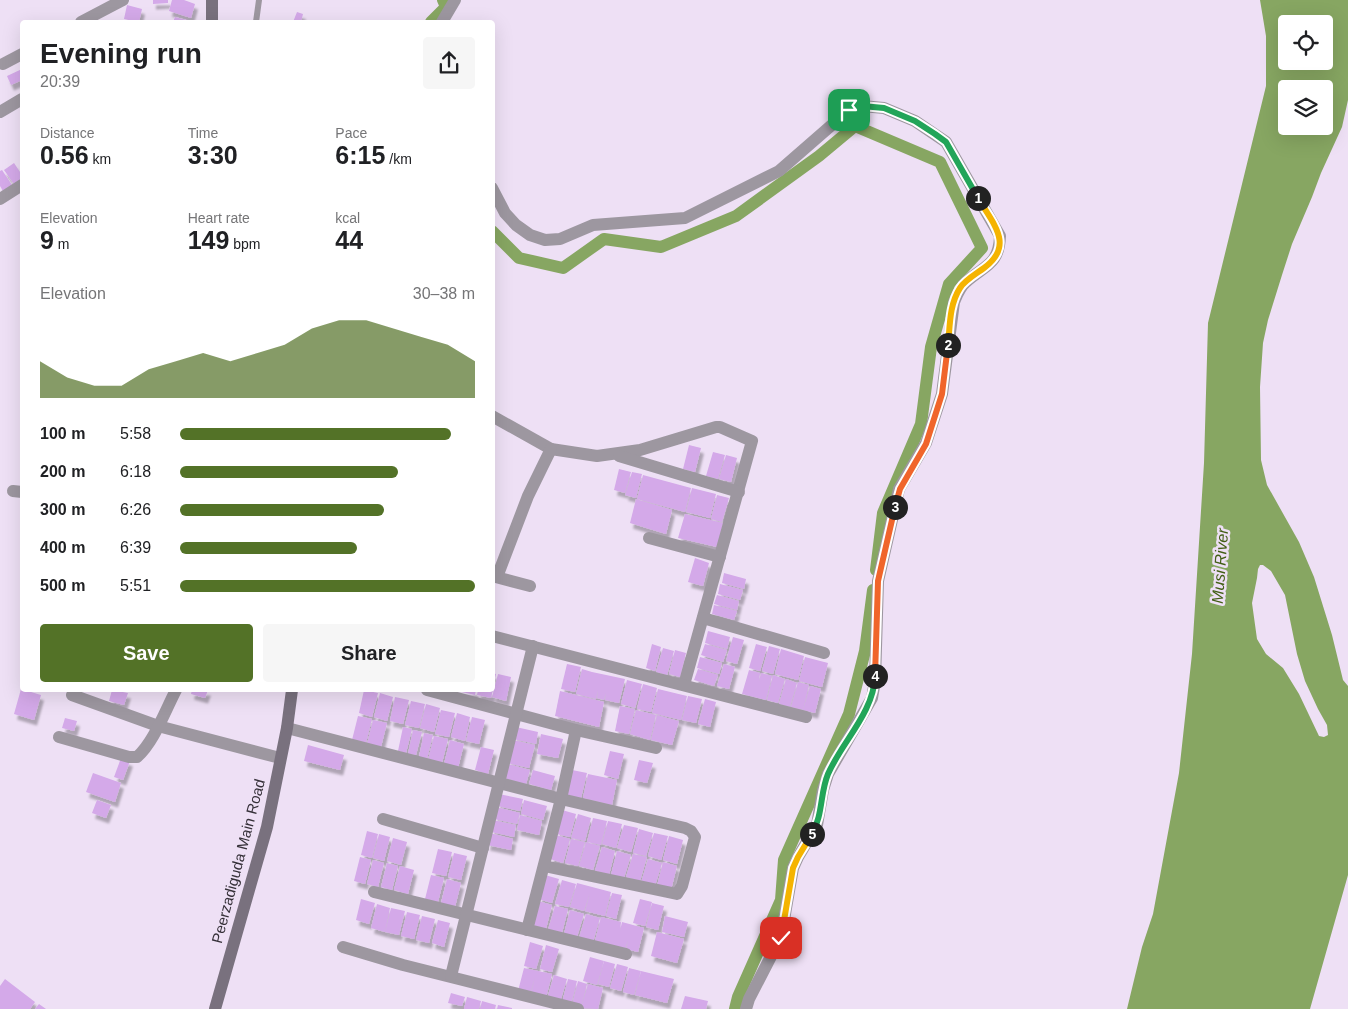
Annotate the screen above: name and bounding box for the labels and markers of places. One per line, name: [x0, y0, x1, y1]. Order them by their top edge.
pin: [828, 89, 870, 131]
pin: 1: [966, 186, 990, 210]
pin: 2: [936, 332, 960, 358]
pin: 3: [882, 494, 908, 520]
pin: 4: [862, 664, 888, 688]
pin: 5: [800, 822, 824, 846]
pin: [760, 917, 802, 959]

